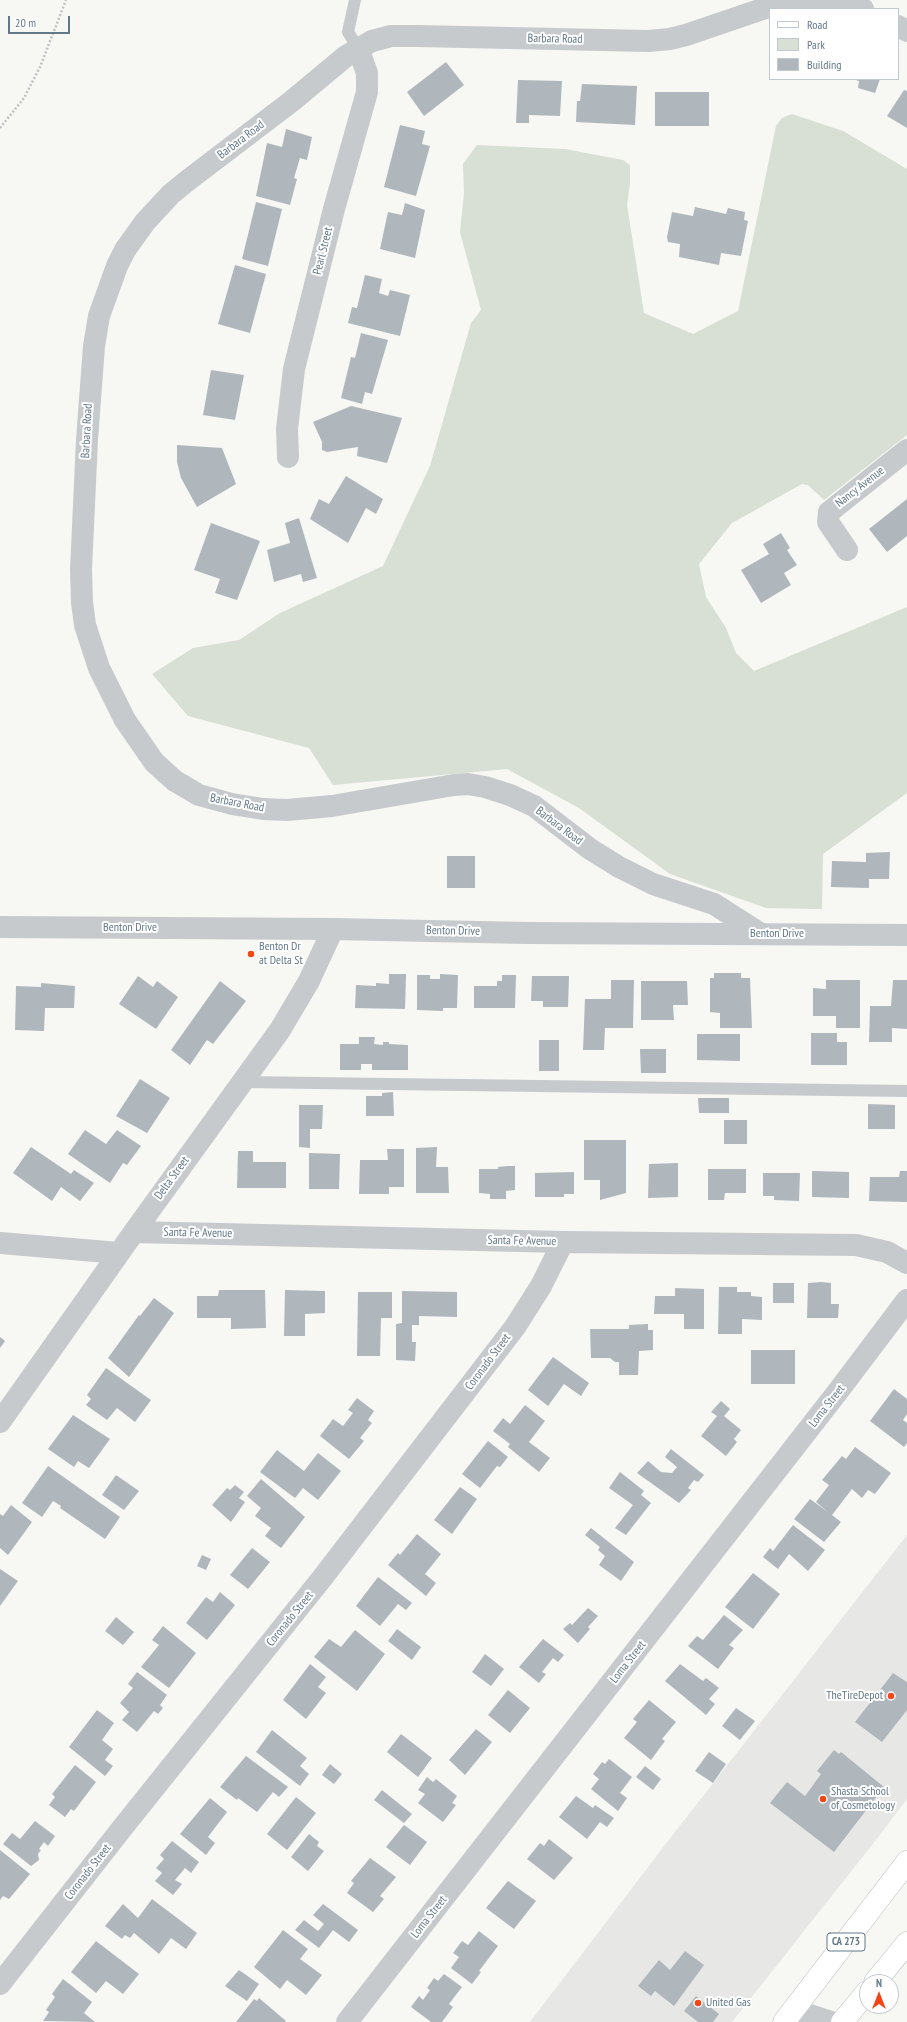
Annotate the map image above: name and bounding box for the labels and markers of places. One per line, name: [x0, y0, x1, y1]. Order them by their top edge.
place label: Benton Dr at Delta St: [259, 940, 303, 968]
marker: Benton Dr at Delta St: [246, 949, 256, 959]
place label: TheTireDepot: [826, 1689, 883, 1703]
marker: TheTireDepot: [886, 1691, 896, 1701]
place label: Shasta School of Cosmetology: [831, 1785, 895, 1813]
marker: Shasta School of Cosmetology: [818, 1794, 828, 1804]
place label: United Gas: [706, 1996, 751, 2010]
marker: United Gas: [693, 1998, 703, 2008]

